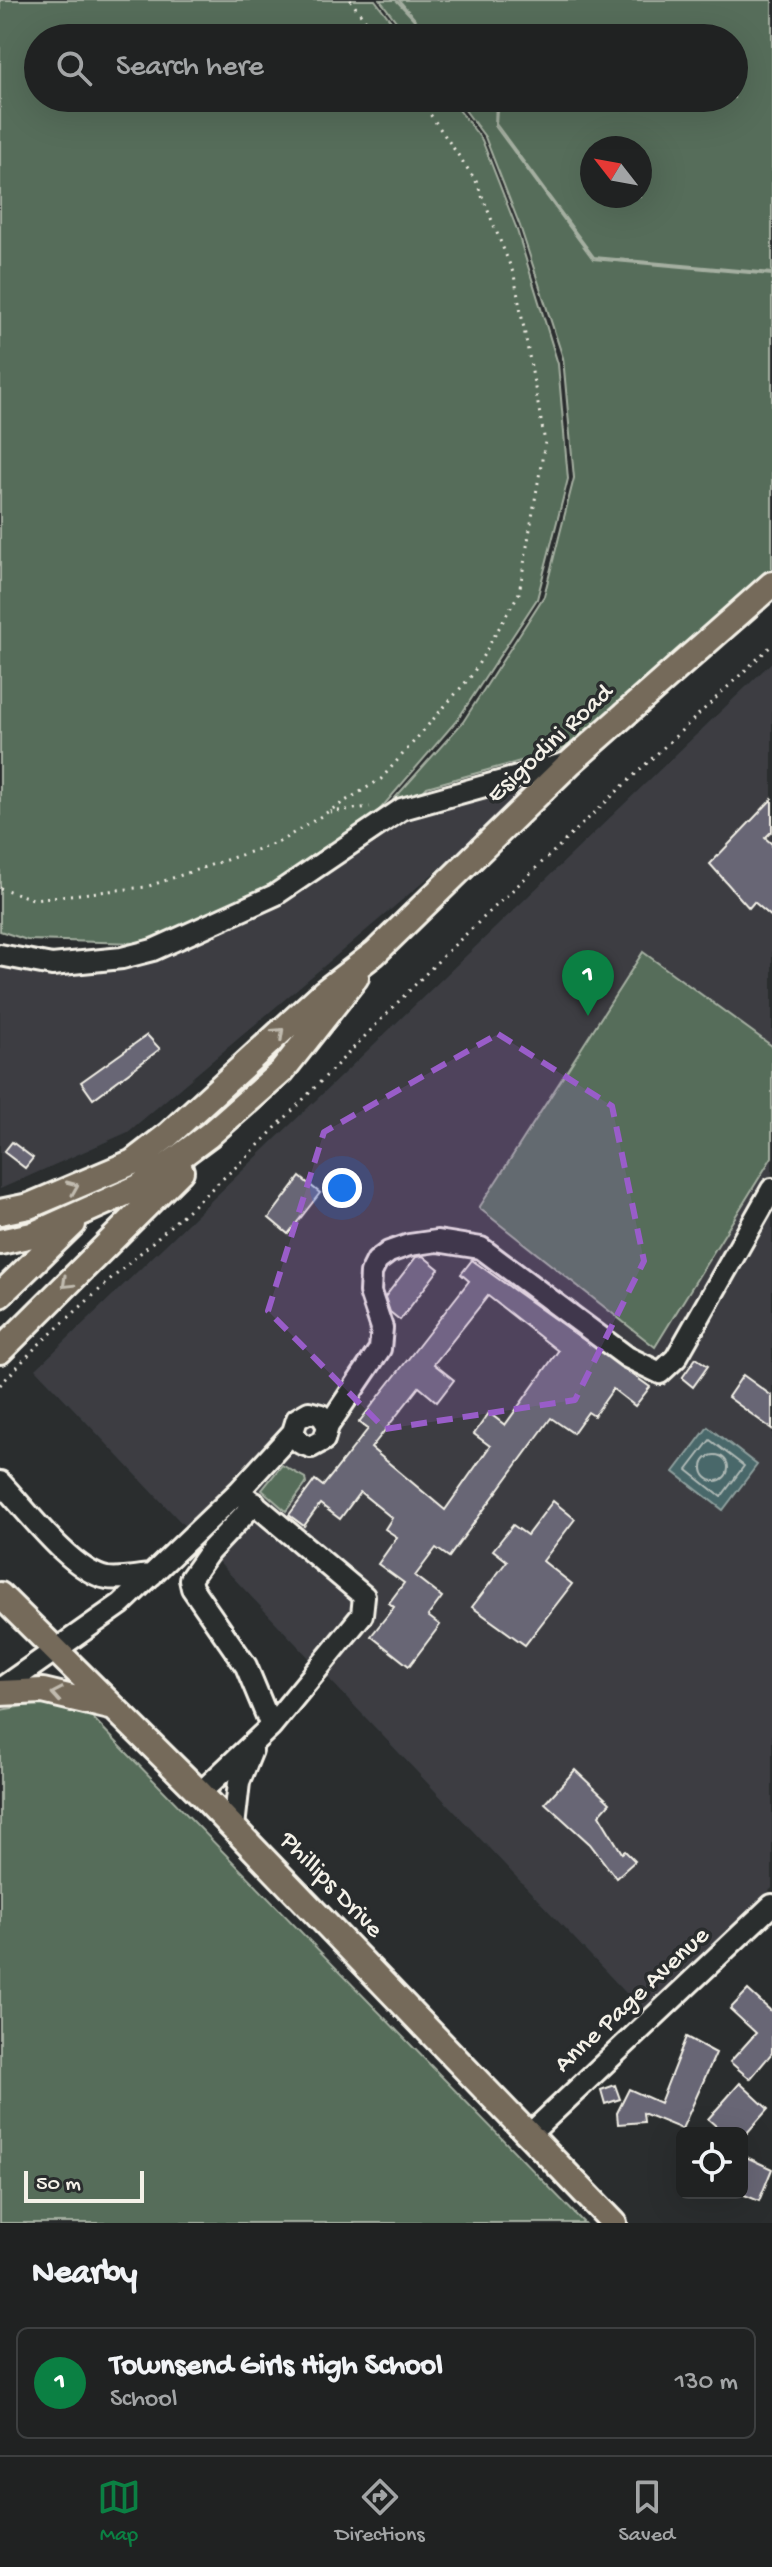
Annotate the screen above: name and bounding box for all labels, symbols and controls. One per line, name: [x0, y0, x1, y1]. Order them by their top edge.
search box: [24, 24, 748, 112]
icon: search: [52, 46, 96, 90]
text: Search here: [116, 51, 264, 86]
north arrow: [580, 136, 652, 208]
street label: Esigodini Road: [481, 677, 622, 811]
pin: 1: [562, 950, 614, 1016]
one-way arrow: [270, 1028, 285, 1042]
your location: [322, 1168, 362, 1208]
one-way arrow: [65, 1180, 80, 1196]
one-way arrow: [62, 1274, 76, 1288]
one-way arrow: [50, 1686, 64, 1703]
street label: Phillips Drive: [271, 1826, 389, 1946]
street label: Anne Page Avenue: [549, 1921, 717, 2081]
map controls: [676, 2127, 748, 2199]
button: locate: [676, 2127, 748, 2199]
scale bar: [24, 2167, 144, 2203]
text: 50 m: [36, 2172, 81, 2198]
text: Nearby: [32, 2255, 137, 2295]
text: Townsend Girls High School: [110, 2350, 443, 2385]
text: 1: [55, 2368, 65, 2399]
text: 130 m: [675, 2368, 738, 2399]
text: School: [110, 2385, 178, 2416]
tab: Map: [97, 2475, 141, 2549]
tab: Directions: [335, 2475, 425, 2549]
tab: Saved: [619, 2475, 675, 2549]

